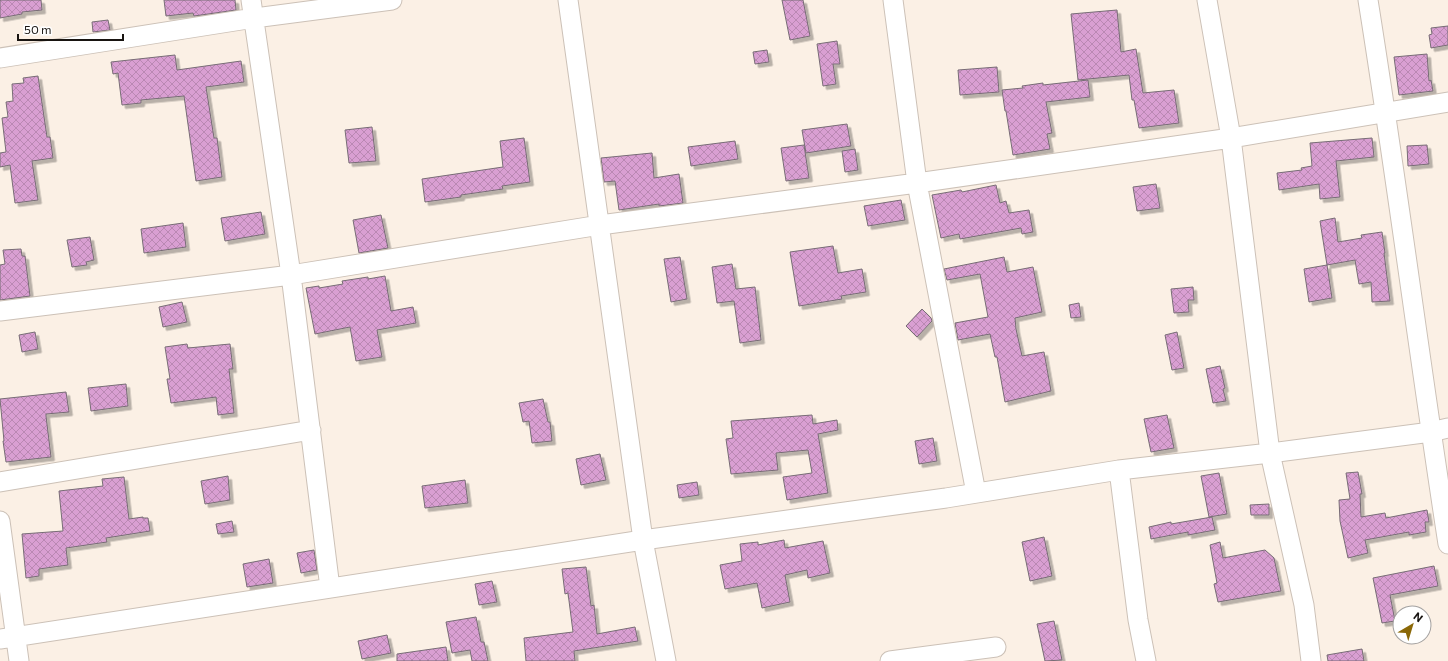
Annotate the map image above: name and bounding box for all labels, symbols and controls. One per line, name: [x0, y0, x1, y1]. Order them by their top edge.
scale bar: [18, 16, 123, 42]
text: 50 m: [24, 22, 52, 36]
north arrow: [1392, 605, 1432, 645]
text: N: [1411, 609, 1426, 624]

